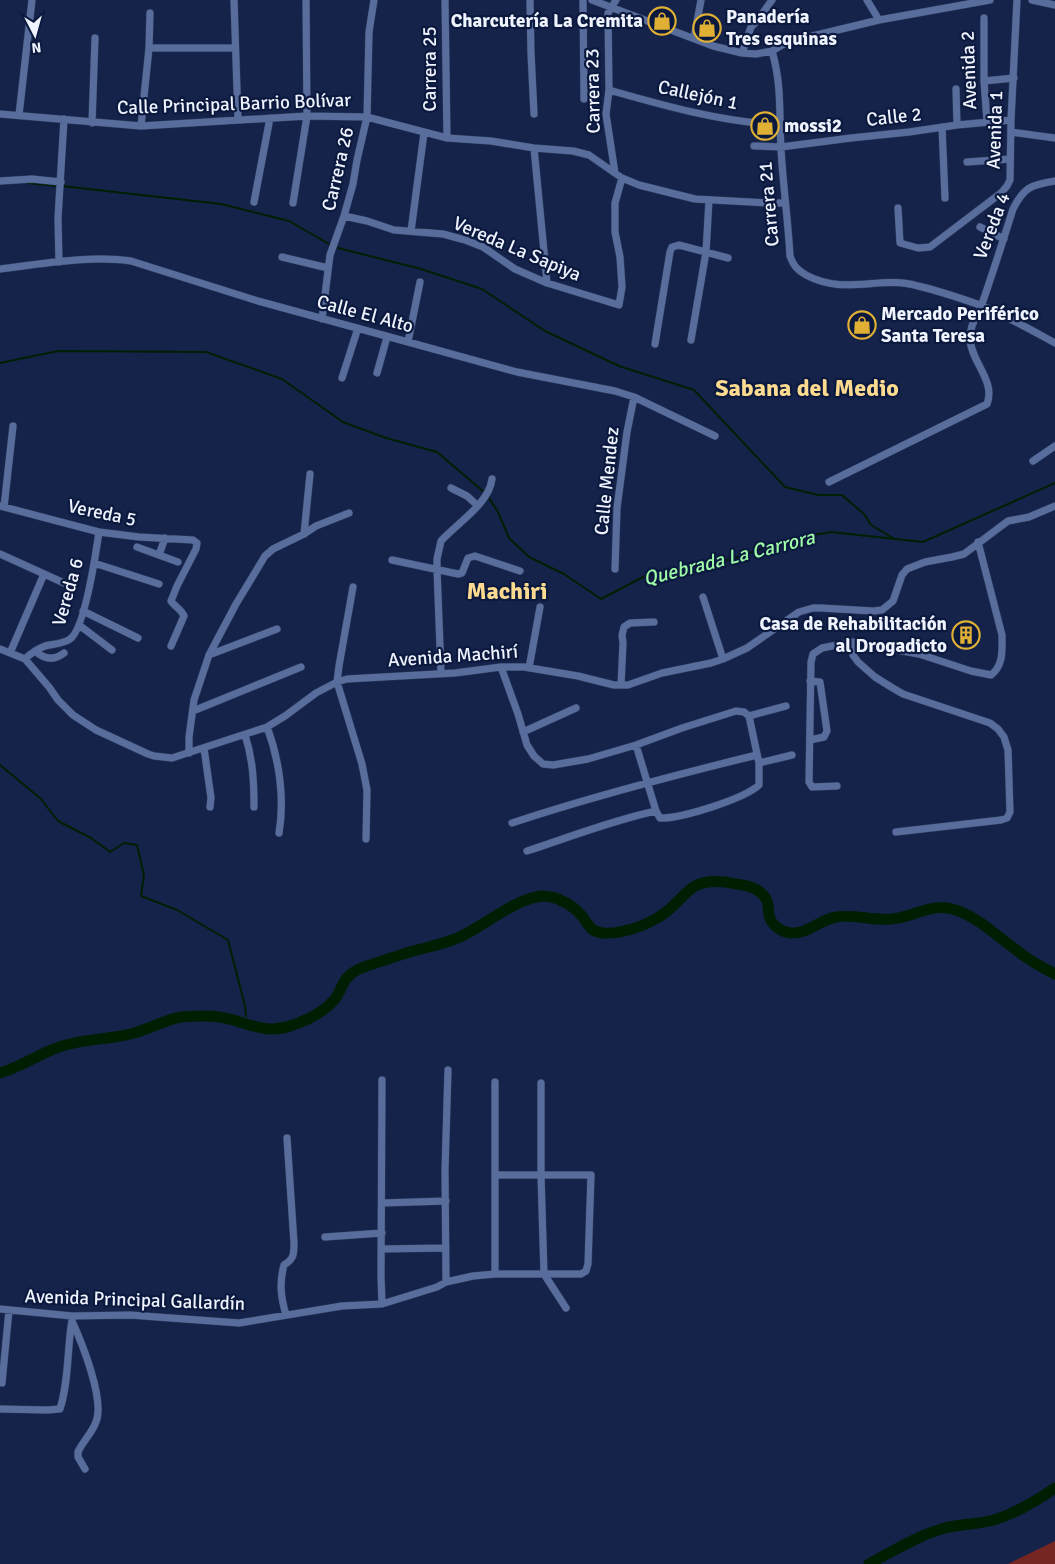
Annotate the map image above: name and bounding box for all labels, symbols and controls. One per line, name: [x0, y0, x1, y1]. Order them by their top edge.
place label: Panadería Tres esquinas: [726, 5, 837, 51]
shop icon: Charcutería La Cremita: [647, 6, 677, 36]
place label: Charcutería La Cremita: [451, 9, 643, 33]
north arrow: [10, 10, 60, 60]
shop icon: Panadería Tres esquinas: [692, 13, 722, 43]
street label: Carrera 25: [418, 26, 442, 112]
street label: Avenida 2: [956, 30, 982, 110]
text: N: [31, 38, 42, 56]
street label: Carrera 23: [580, 48, 606, 134]
street label: Callejón 1: [656, 75, 740, 115]
street label: Calle Principal Barrio Bolívar: [117, 88, 351, 120]
street label: Avenida 1: [982, 90, 1008, 170]
street label: Calle 2: [865, 102, 923, 132]
shop icon: mossi2: [750, 111, 780, 141]
place label: mossi2: [784, 114, 842, 138]
street label: Carrera 26: [317, 125, 359, 213]
street label: Carrera 21: [753, 160, 785, 248]
street label: Vereda 4: [968, 189, 1016, 263]
street label: Vereda La Sapiya: [449, 211, 585, 287]
street label: Calle El Alto: [314, 290, 416, 338]
place label: Mercado Periférico Santa Teresa: [881, 302, 1039, 348]
shop icon: Mercado Periférico Santa Teresa: [847, 310, 877, 340]
district label: Sabana del Medio: [715, 373, 899, 403]
street label: Calle Mendez: [589, 426, 625, 536]
street label: Vereda 5: [65, 494, 139, 532]
water label: Quebrada La Carrora: [641, 524, 818, 591]
street label: Vereda 6: [47, 555, 89, 629]
district label: Machiri: [467, 576, 547, 606]
place label: Casa de Rehabilitación al Drogadicto: [760, 612, 947, 658]
building icon: Casa de Rehabilitación al Drogadicto: [951, 620, 981, 650]
street label: Avenida Machirí: [387, 639, 520, 673]
street label: Avenida Principal Gallardín: [24, 1284, 246, 1316]

